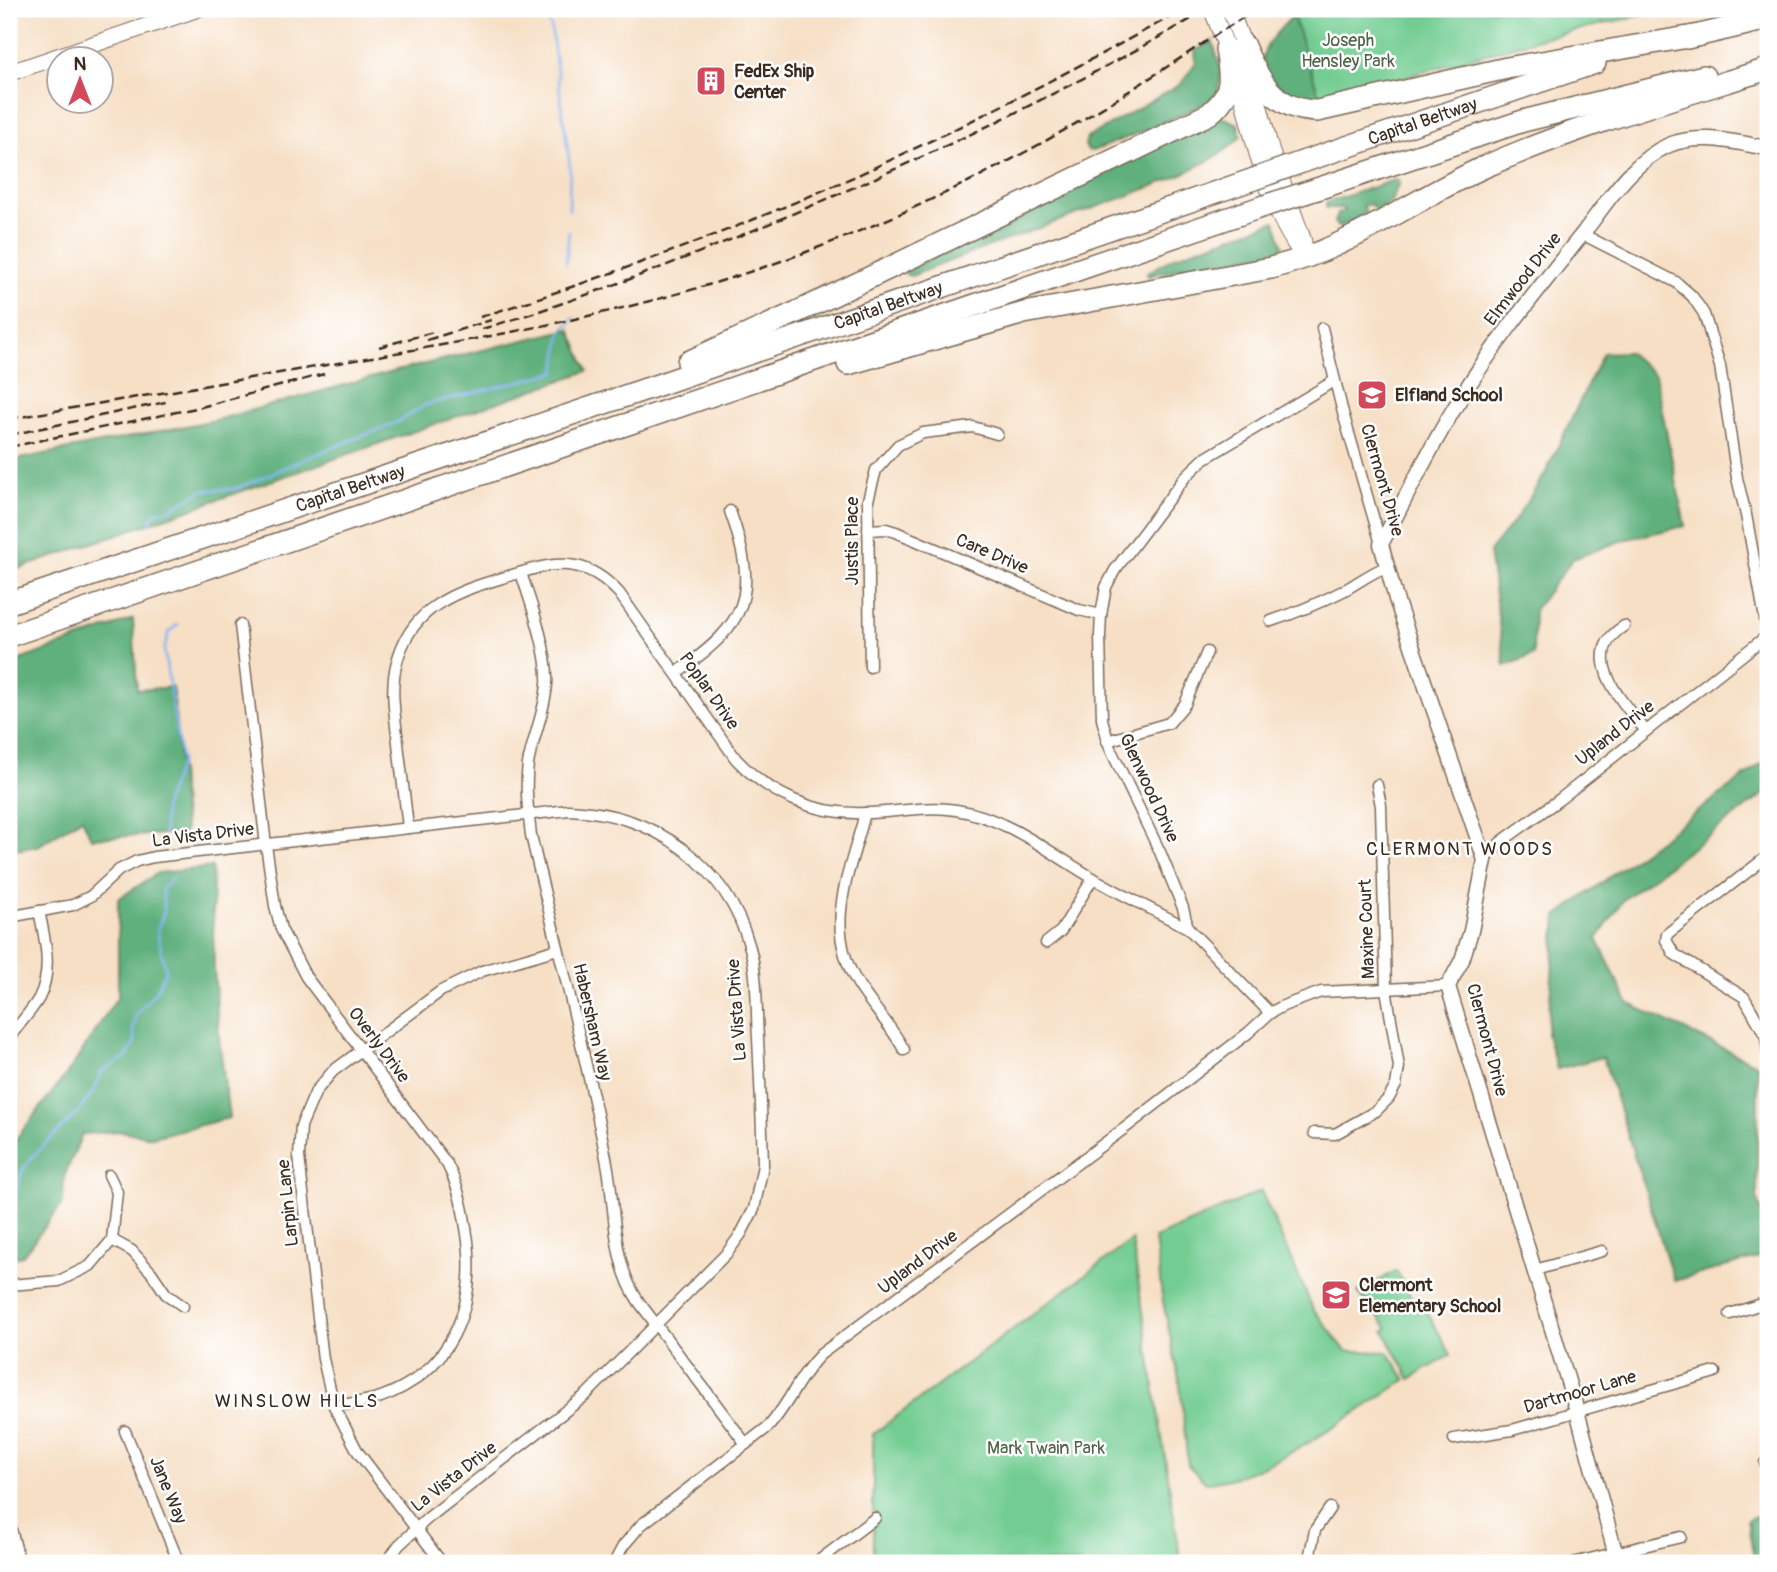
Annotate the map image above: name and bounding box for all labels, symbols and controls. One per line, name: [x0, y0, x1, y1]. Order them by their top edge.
park label: Joseph Hensley Park: [1301, 29, 1395, 73]
north arrow: [46, 46, 116, 116]
text: N: [74, 52, 87, 76]
place label: FedEx Ship Center: [734, 60, 815, 104]
building icon: FedEx Ship Center: [694, 64, 728, 98]
street label: Capital Beltway: [1365, 92, 1480, 150]
street label: Elmwood Drive: [1479, 228, 1567, 330]
street label: Capital Beltway: [830, 276, 946, 335]
school or university icon: Elfland School: [1355, 378, 1389, 412]
place label: Elfland School: [1395, 384, 1503, 407]
street label: Clermont Drive: [1355, 421, 1409, 539]
street label: Capital Beltway: [293, 459, 408, 517]
street label: Justis Place: [841, 497, 864, 585]
street label: Care Drive: [952, 528, 1032, 580]
street label: Poplar Drive: [674, 648, 744, 734]
street label: Upland Drive: [1571, 695, 1659, 771]
street label: Glenwood Drive: [1114, 730, 1184, 846]
street label: La Vista Drive: [151, 817, 255, 853]
district label: CLERMONT WOODS: [1366, 837, 1554, 861]
street label: Maxine Court: [1354, 878, 1380, 979]
street label: La Vista Drive: [722, 958, 752, 1062]
street label: Habersham Way: [567, 961, 617, 1083]
street label: Clermont Drive: [1461, 981, 1513, 1099]
street label: Overly Drive: [343, 1002, 415, 1088]
street label: Larpin Lane: [272, 1158, 304, 1248]
street label: Upland Drive: [874, 1224, 963, 1299]
place label: Clermont Elementary School: [1359, 1274, 1501, 1318]
school or university icon: Clermont Elementary School: [1319, 1278, 1353, 1312]
street label: Dartmoor Lane: [1521, 1365, 1639, 1419]
district label: WINSLOW HILLS: [215, 1389, 379, 1413]
street label: La Vista Drive: [407, 1436, 502, 1518]
park label: Mark Twain Park: [987, 1437, 1105, 1460]
street label: Jane Way: [144, 1453, 192, 1527]

